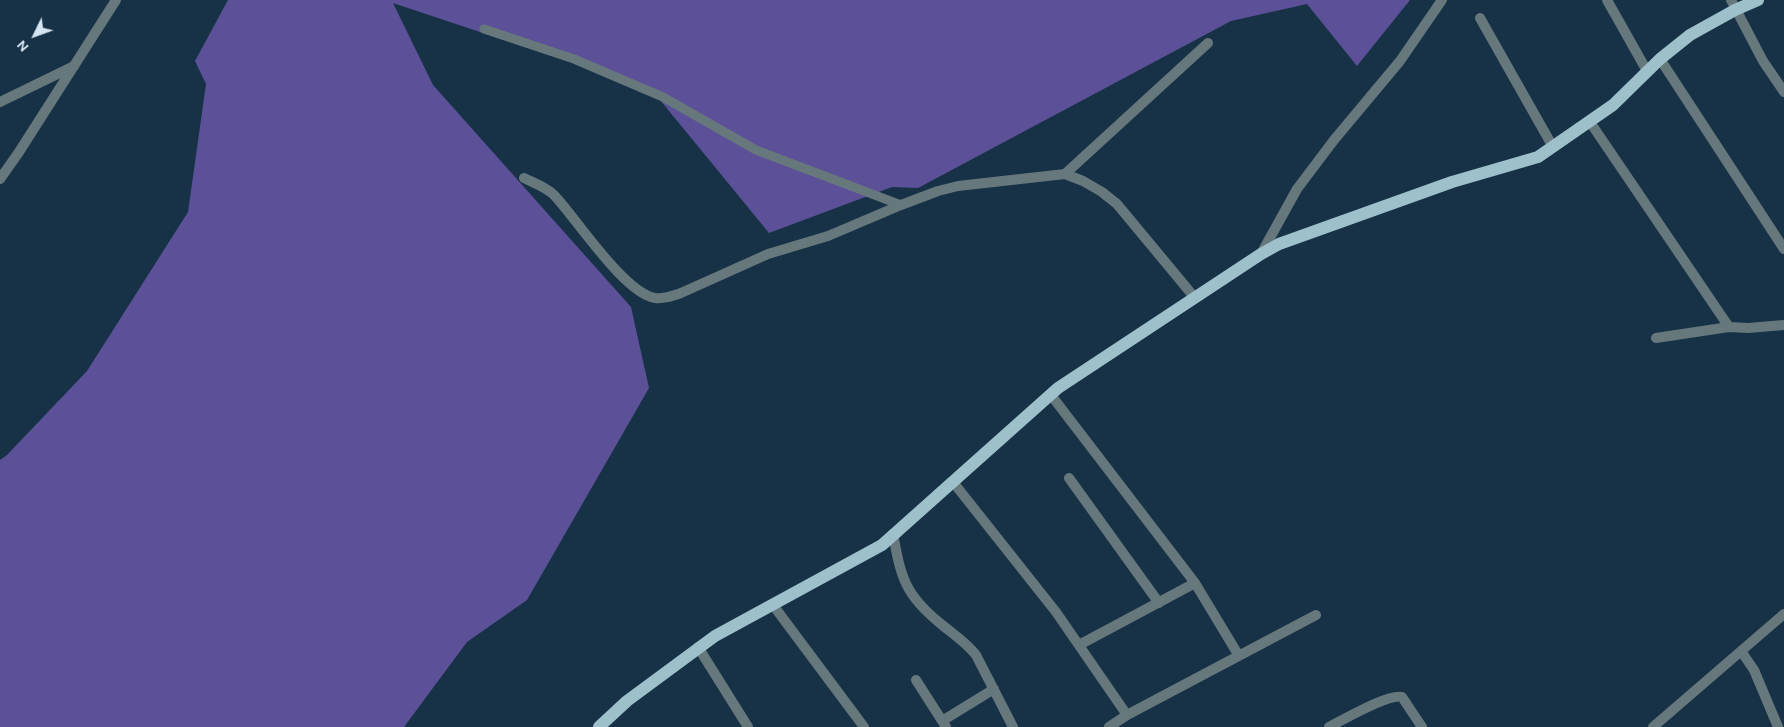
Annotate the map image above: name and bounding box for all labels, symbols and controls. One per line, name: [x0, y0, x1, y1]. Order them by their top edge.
north arrow: [10, 10, 60, 60]
text: N: [14, 36, 33, 55]

